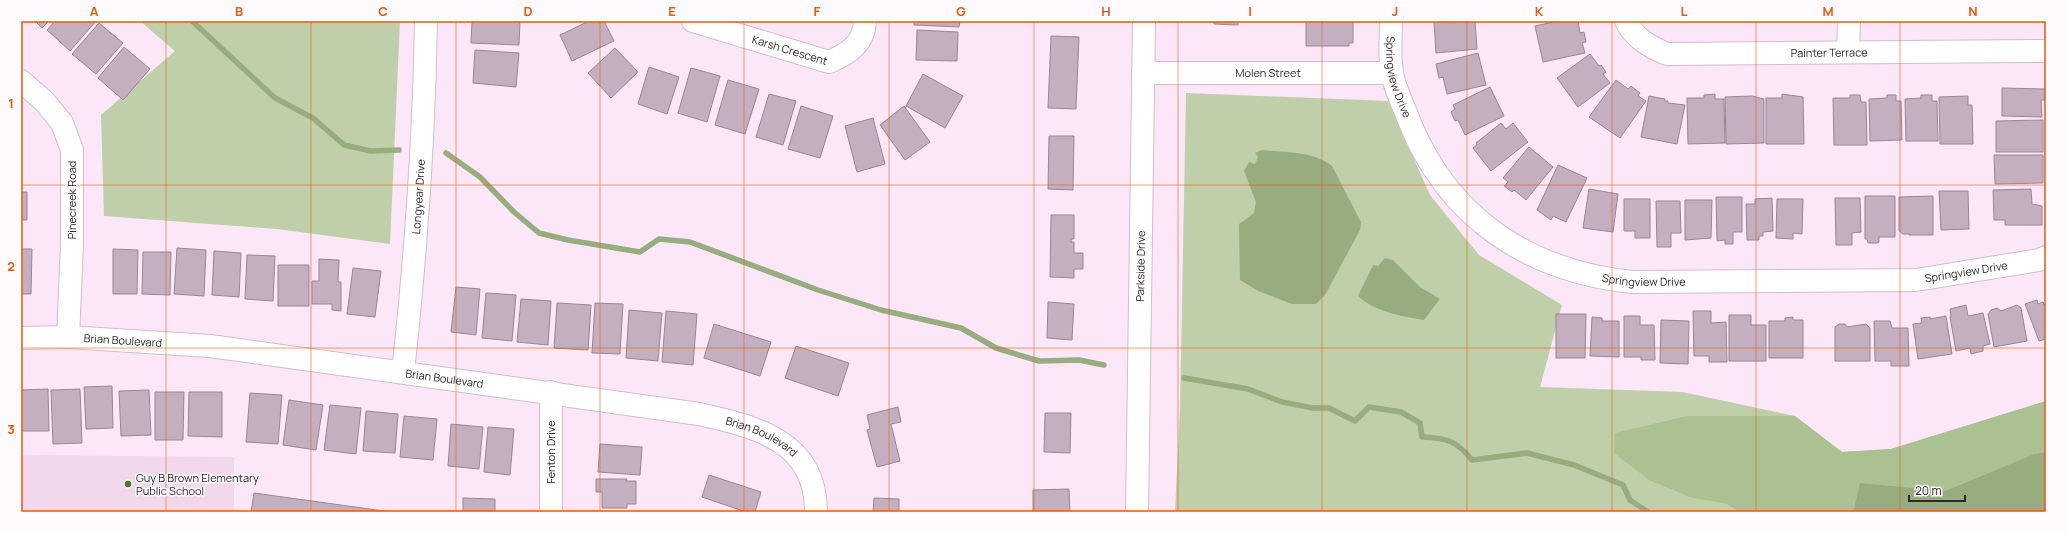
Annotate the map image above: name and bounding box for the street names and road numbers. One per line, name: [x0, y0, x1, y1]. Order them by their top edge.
street label: Karsh Crescent: [750, 31, 829, 68]
street label: Springview Drive: [1383, 36, 1415, 120]
street label: Painter Terrace: [1791, 44, 1868, 60]
street label: Molen Street: [1235, 65, 1301, 80]
street label: Longyear Drive: [408, 158, 428, 235]
street label: Pinecreek Road: [64, 161, 79, 239]
street label: Parkside Drive: [1132, 230, 1148, 302]
street label: Springview Drive: [1923, 257, 2009, 285]
street label: Springview Drive: [1601, 270, 1686, 289]
street label: Brian Boulevard: [83, 330, 163, 350]
street label: Brian Boulevard: [405, 365, 484, 391]
street label: Brian Boulevard: [724, 413, 801, 460]
street label: Fenton Drive: [543, 420, 558, 484]

